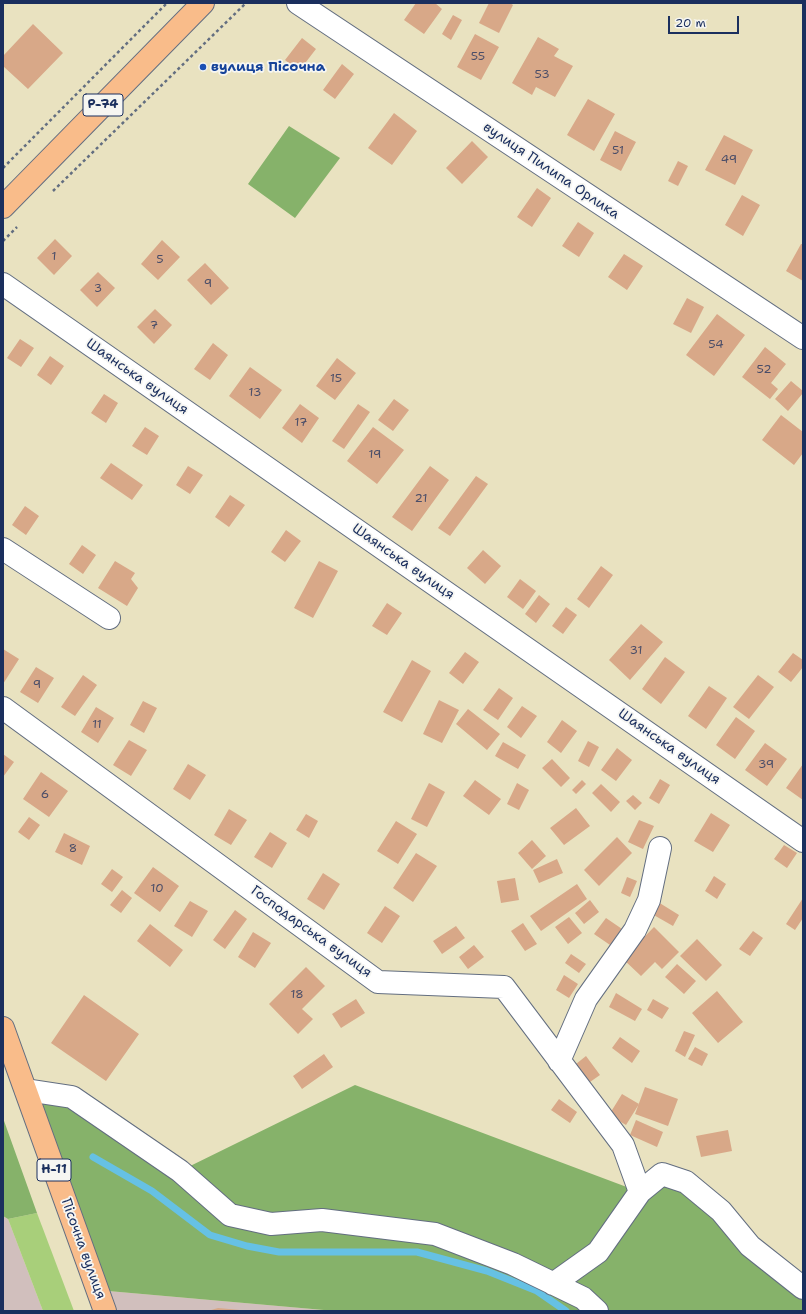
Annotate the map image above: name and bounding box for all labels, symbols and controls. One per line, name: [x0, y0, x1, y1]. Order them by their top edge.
scale bar: [670, 8, 741, 34]
text: 20 m: [675, 15, 706, 31]
house number: 55: [471, 50, 485, 64]
place label: вулиця Пісочна: [211, 59, 325, 75]
marker: вулиця Пісочна: [198, 62, 208, 72]
house number: 53: [534, 68, 550, 82]
road number: Р-74: [83, 94, 123, 116]
street label: вулиця Пилипа Орлика: [480, 119, 622, 223]
house number: 51: [612, 144, 624, 158]
house number: 49: [721, 153, 737, 167]
house number: 1: [51, 250, 57, 264]
house number: 5: [156, 253, 164, 267]
house number: 9: [204, 277, 212, 291]
house number: 3: [94, 282, 102, 296]
house number: 7: [150, 319, 158, 333]
street label: Шаянська вулиця: [83, 335, 191, 419]
house number: 54: [708, 338, 724, 352]
house number: 52: [756, 363, 772, 377]
house number: 15: [330, 372, 342, 386]
house number: 13: [249, 386, 261, 400]
house number: 17: [295, 416, 307, 430]
house number: 19: [369, 448, 381, 462]
house number: 21: [415, 492, 427, 506]
street label: Шаянська вулиця: [349, 520, 457, 604]
house number: 31: [630, 644, 642, 658]
house number: 9: [33, 678, 41, 692]
street label: Шаянська вулиця: [615, 705, 723, 789]
house number: 11: [92, 718, 102, 732]
house number: 39: [758, 758, 774, 772]
house number: 6: [41, 788, 49, 802]
house number: 8: [69, 842, 77, 856]
house number: 10: [150, 882, 164, 896]
street label: Господарська вулиця: [247, 882, 375, 982]
house number: 18: [290, 988, 304, 1002]
road number: Н-11: [37, 1159, 71, 1181]
street label: Пісочна вулиця: [57, 1196, 109, 1302]

